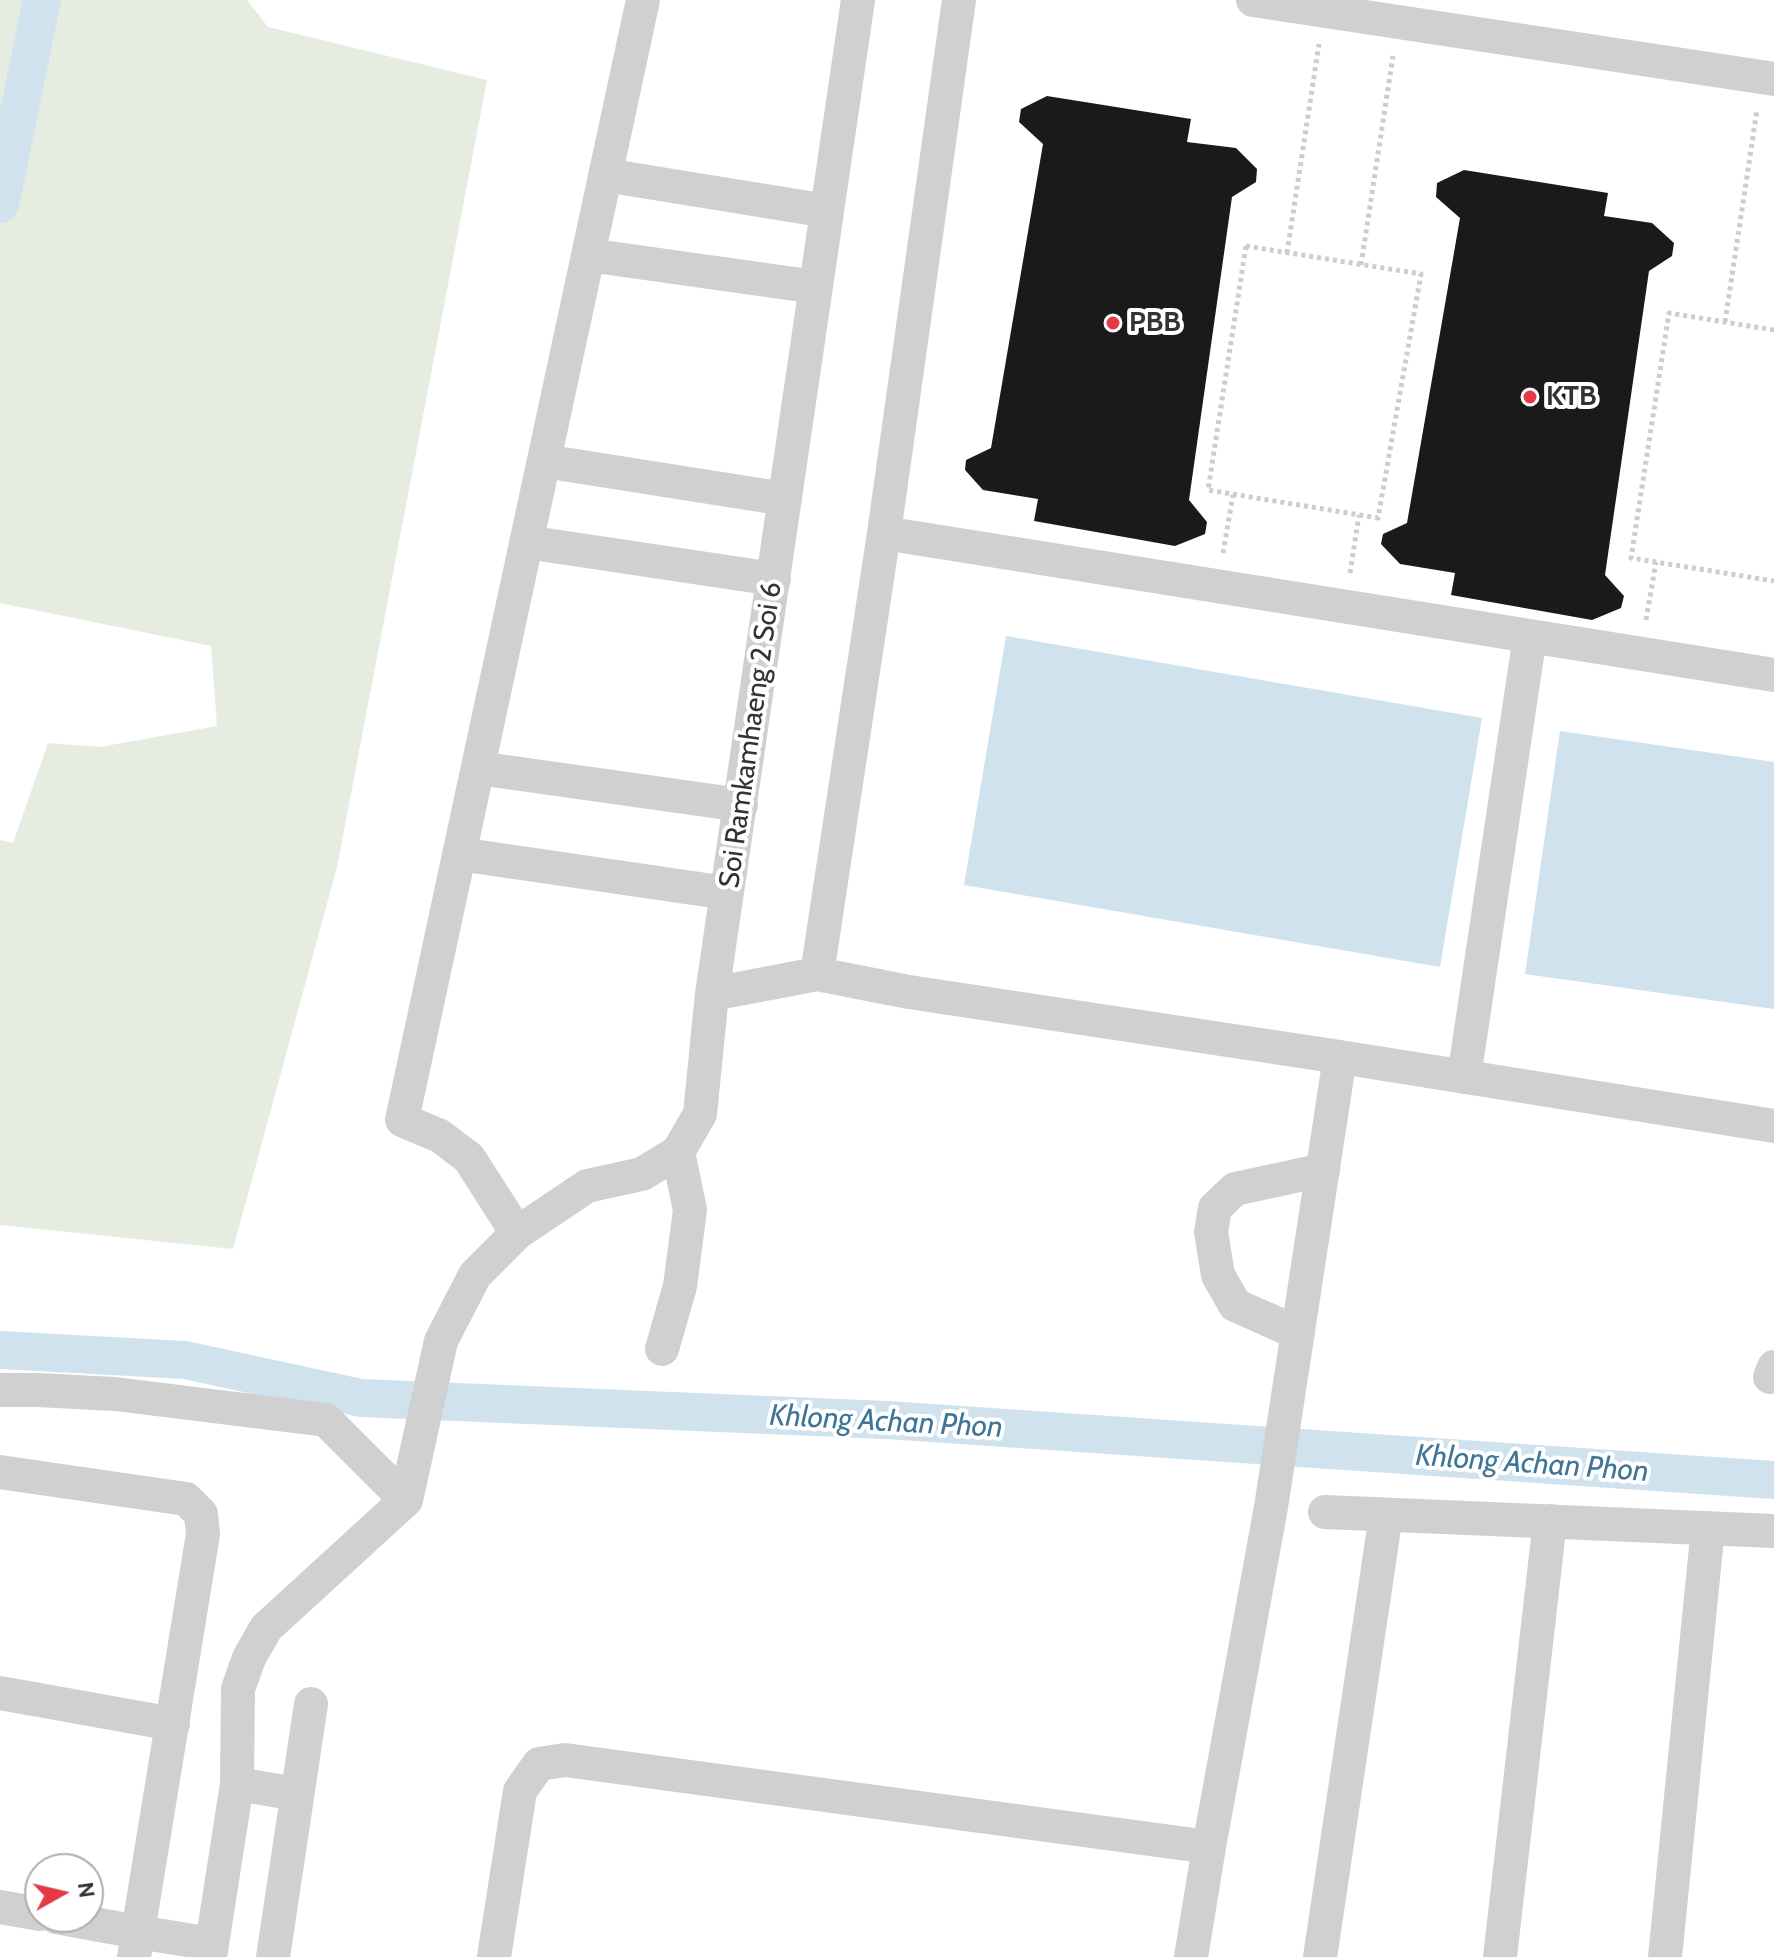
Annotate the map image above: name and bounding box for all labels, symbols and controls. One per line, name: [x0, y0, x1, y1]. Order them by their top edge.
place label: PBB: [1129, 306, 1181, 340]
marker: PBB: [1104, 314, 1122, 332]
place label: KTB: [1546, 380, 1597, 414]
marker: KTB: [1521, 388, 1539, 406]
street label: Soi Ramkamhaeng 2 Soi 6: [713, 580, 789, 890]
water label: Khlong Achan Phon: [768, 1398, 1004, 1446]
water label: Khlong Achan Phon: [1414, 1438, 1650, 1490]
north arrow: [24, 1853, 104, 1933]
text: N: [72, 1880, 101, 1899]

